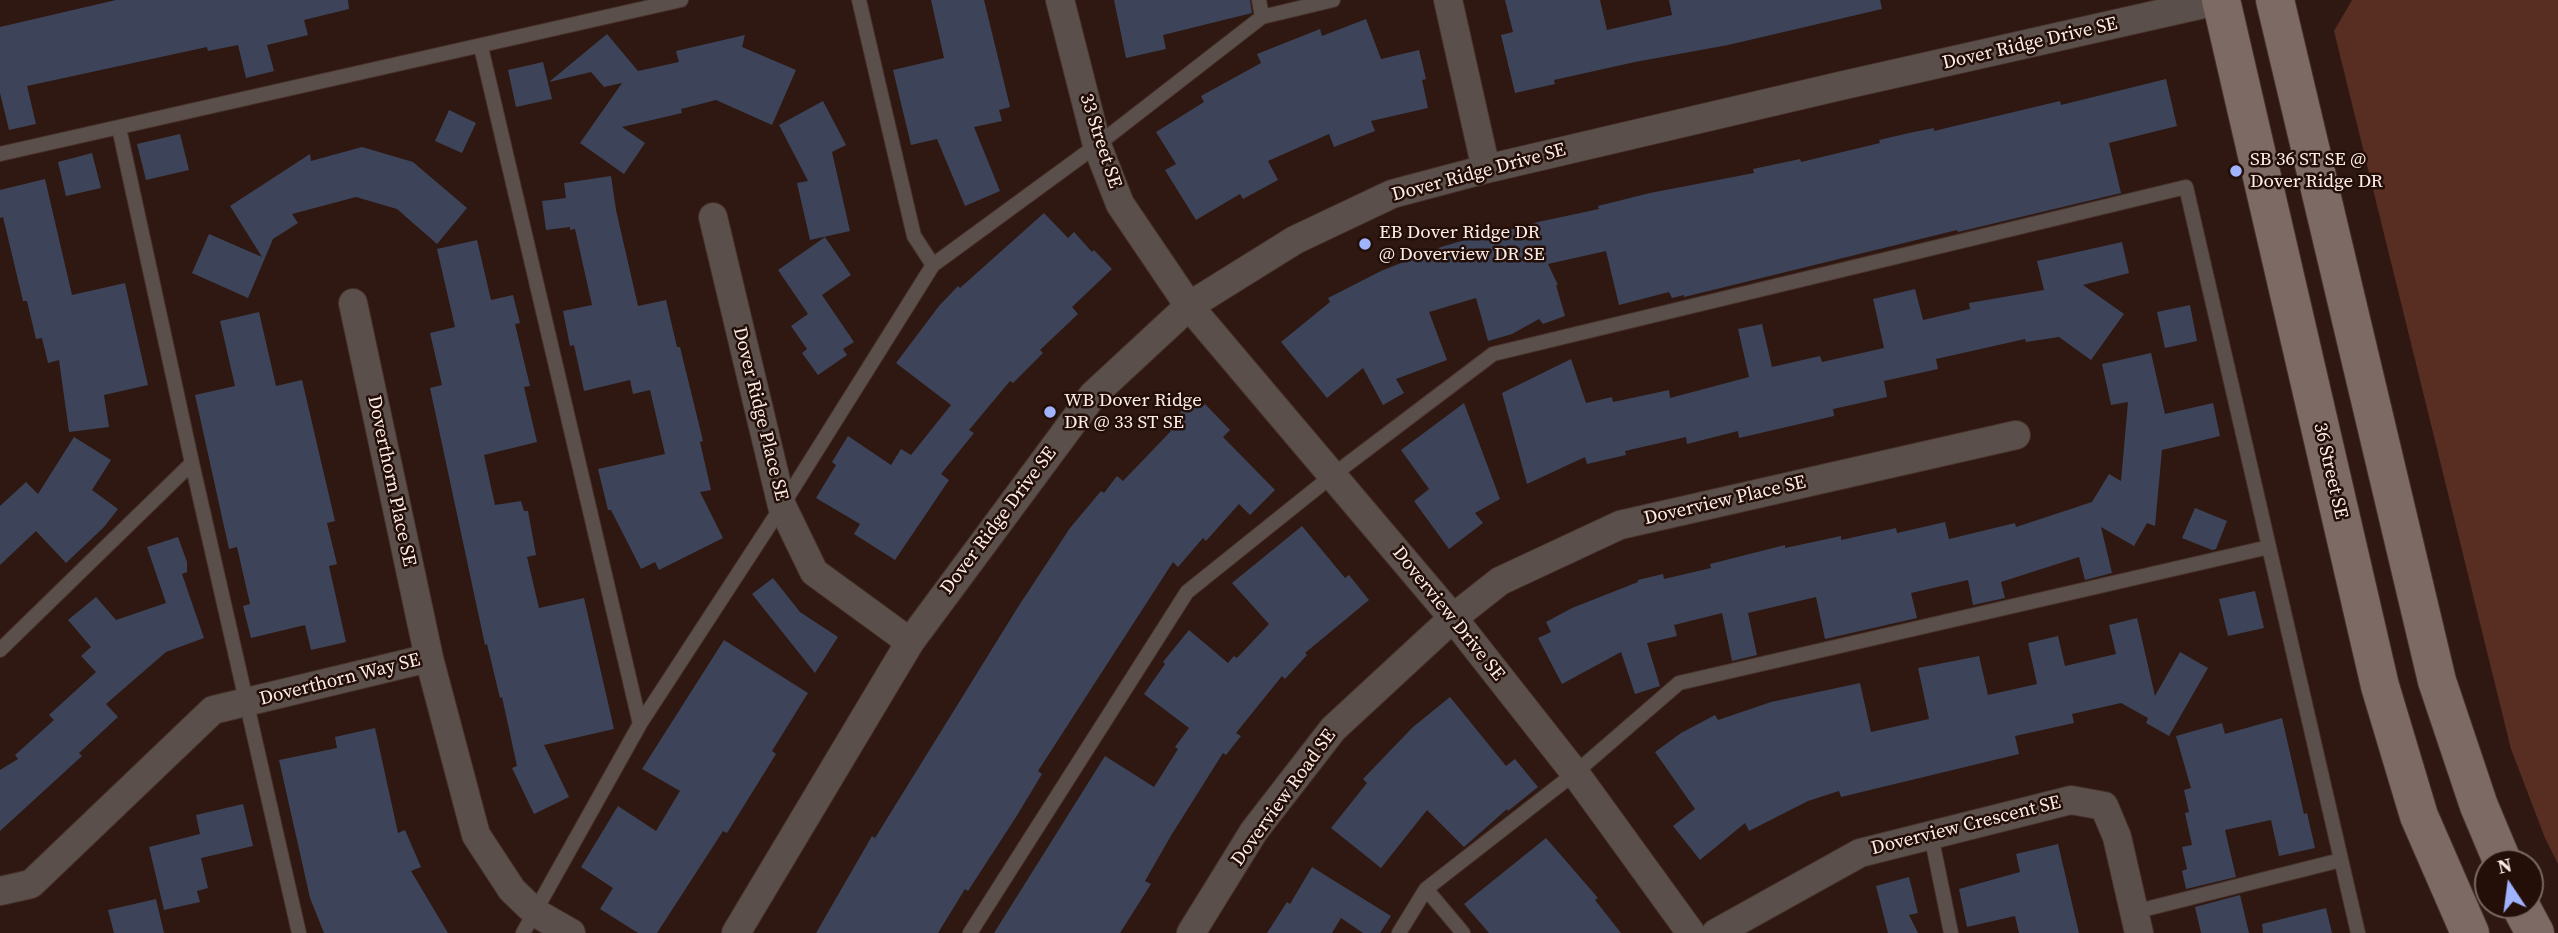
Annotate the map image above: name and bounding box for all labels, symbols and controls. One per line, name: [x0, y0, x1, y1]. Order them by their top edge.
street label: Dover Ridge Drive SE: [1940, 13, 2120, 75]
street label: 33 Street SE: [1074, 91, 1126, 191]
street label: Dover Ridge Drive SE: [1390, 139, 1568, 207]
place label: SB 36 ST SE @ Dover Ridge DR: [2250, 149, 2383, 193]
marker: SB 36 ST SE @ Dover Ridge DR: [2228, 163, 2244, 179]
place label: EB Dover Ridge DR @ Doverview DR SE: [1379, 222, 1545, 266]
marker: EB Dover Ridge DR @ Doverview DR SE: [1357, 236, 1373, 252]
street label: Dover Ridge Place SE: [727, 325, 793, 503]
place label: WB Dover Ridge DR @ 33 ST SE: [1064, 390, 1202, 434]
street label: Doverthorn Place SE: [362, 394, 420, 568]
marker: WB Dover Ridge DR @ 33 ST SE: [1042, 404, 1058, 420]
street label: 36 Street SE: [2308, 421, 2352, 521]
street label: Dover Ridge Drive SE: [936, 443, 1062, 599]
street label: Doverview Place SE: [1642, 471, 1808, 531]
street label: Doverview Drive SE: [1387, 542, 1509, 686]
street label: Doverthorn Way SE: [257, 649, 423, 711]
street label: Doverview Road SE: [1227, 725, 1341, 871]
street label: Doverview Crescent SE: [1869, 791, 2063, 861]
north arrow: [2474, 849, 2544, 919]
text: N: [2495, 851, 2514, 880]

